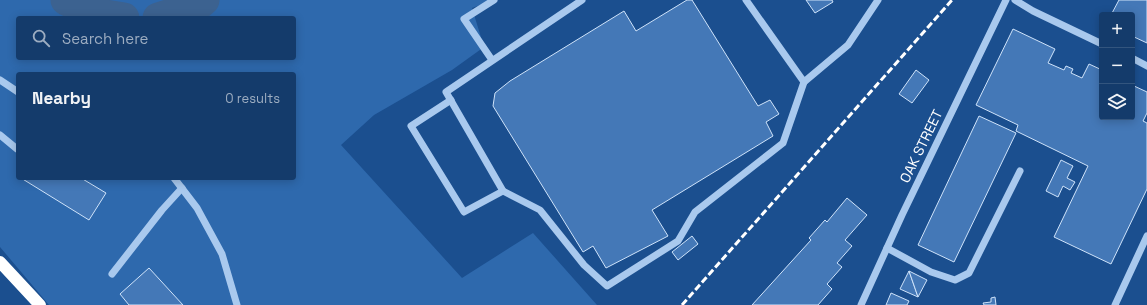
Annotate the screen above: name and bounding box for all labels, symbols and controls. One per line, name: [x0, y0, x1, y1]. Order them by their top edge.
map controls: [1099, 12, 1135, 120]
button: +: [1099, 12, 1135, 48]
search box: [16, 16, 296, 60]
icon: search: [30, 27, 52, 49]
text: Search here: [62, 29, 148, 48]
button: −: [1099, 48, 1135, 84]
button: layers: [1099, 84, 1135, 120]
text: Nearby: [32, 87, 91, 109]
text: 0 results: [225, 90, 280, 107]
street label: OAK STREET: [896, 106, 946, 186]

